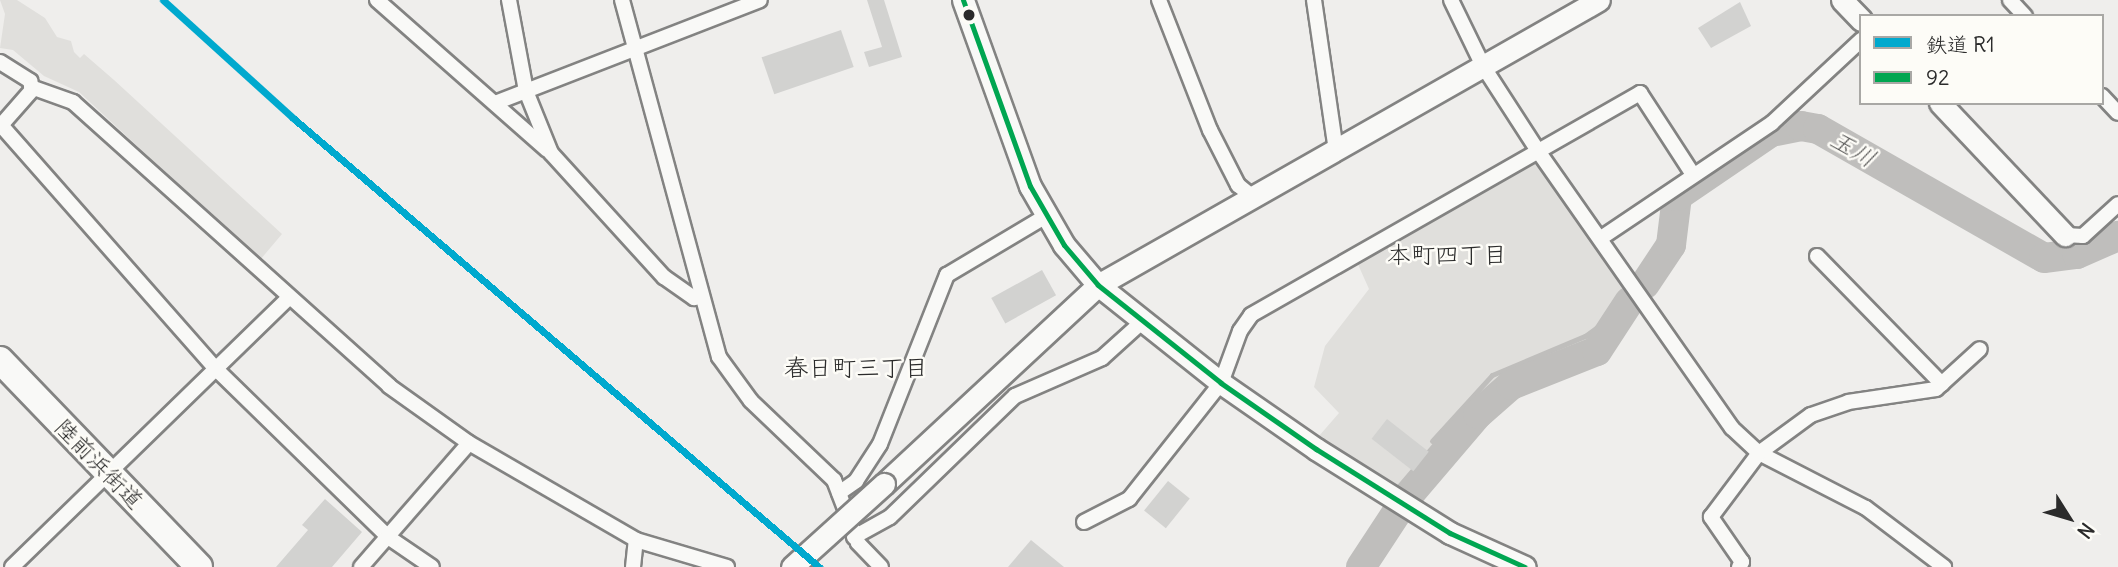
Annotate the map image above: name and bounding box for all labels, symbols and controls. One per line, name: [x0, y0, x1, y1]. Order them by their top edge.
unlabelled marker: [962, 8, 976, 22]
legend: [1859, 14, 2104, 105]
text: 鉄道 R1: [1926, 31, 1995, 58]
text: 92: [1926, 64, 1950, 91]
water label: 玉川: [1825, 125, 1881, 173]
district label: 本町四丁目: [1387, 241, 1507, 269]
district label: 春日町三丁目: [784, 354, 928, 382]
street label: 陸前浜街道: [49, 413, 149, 515]
north arrow: [2034, 483, 2104, 553]
text: N: [2072, 518, 2099, 543]

